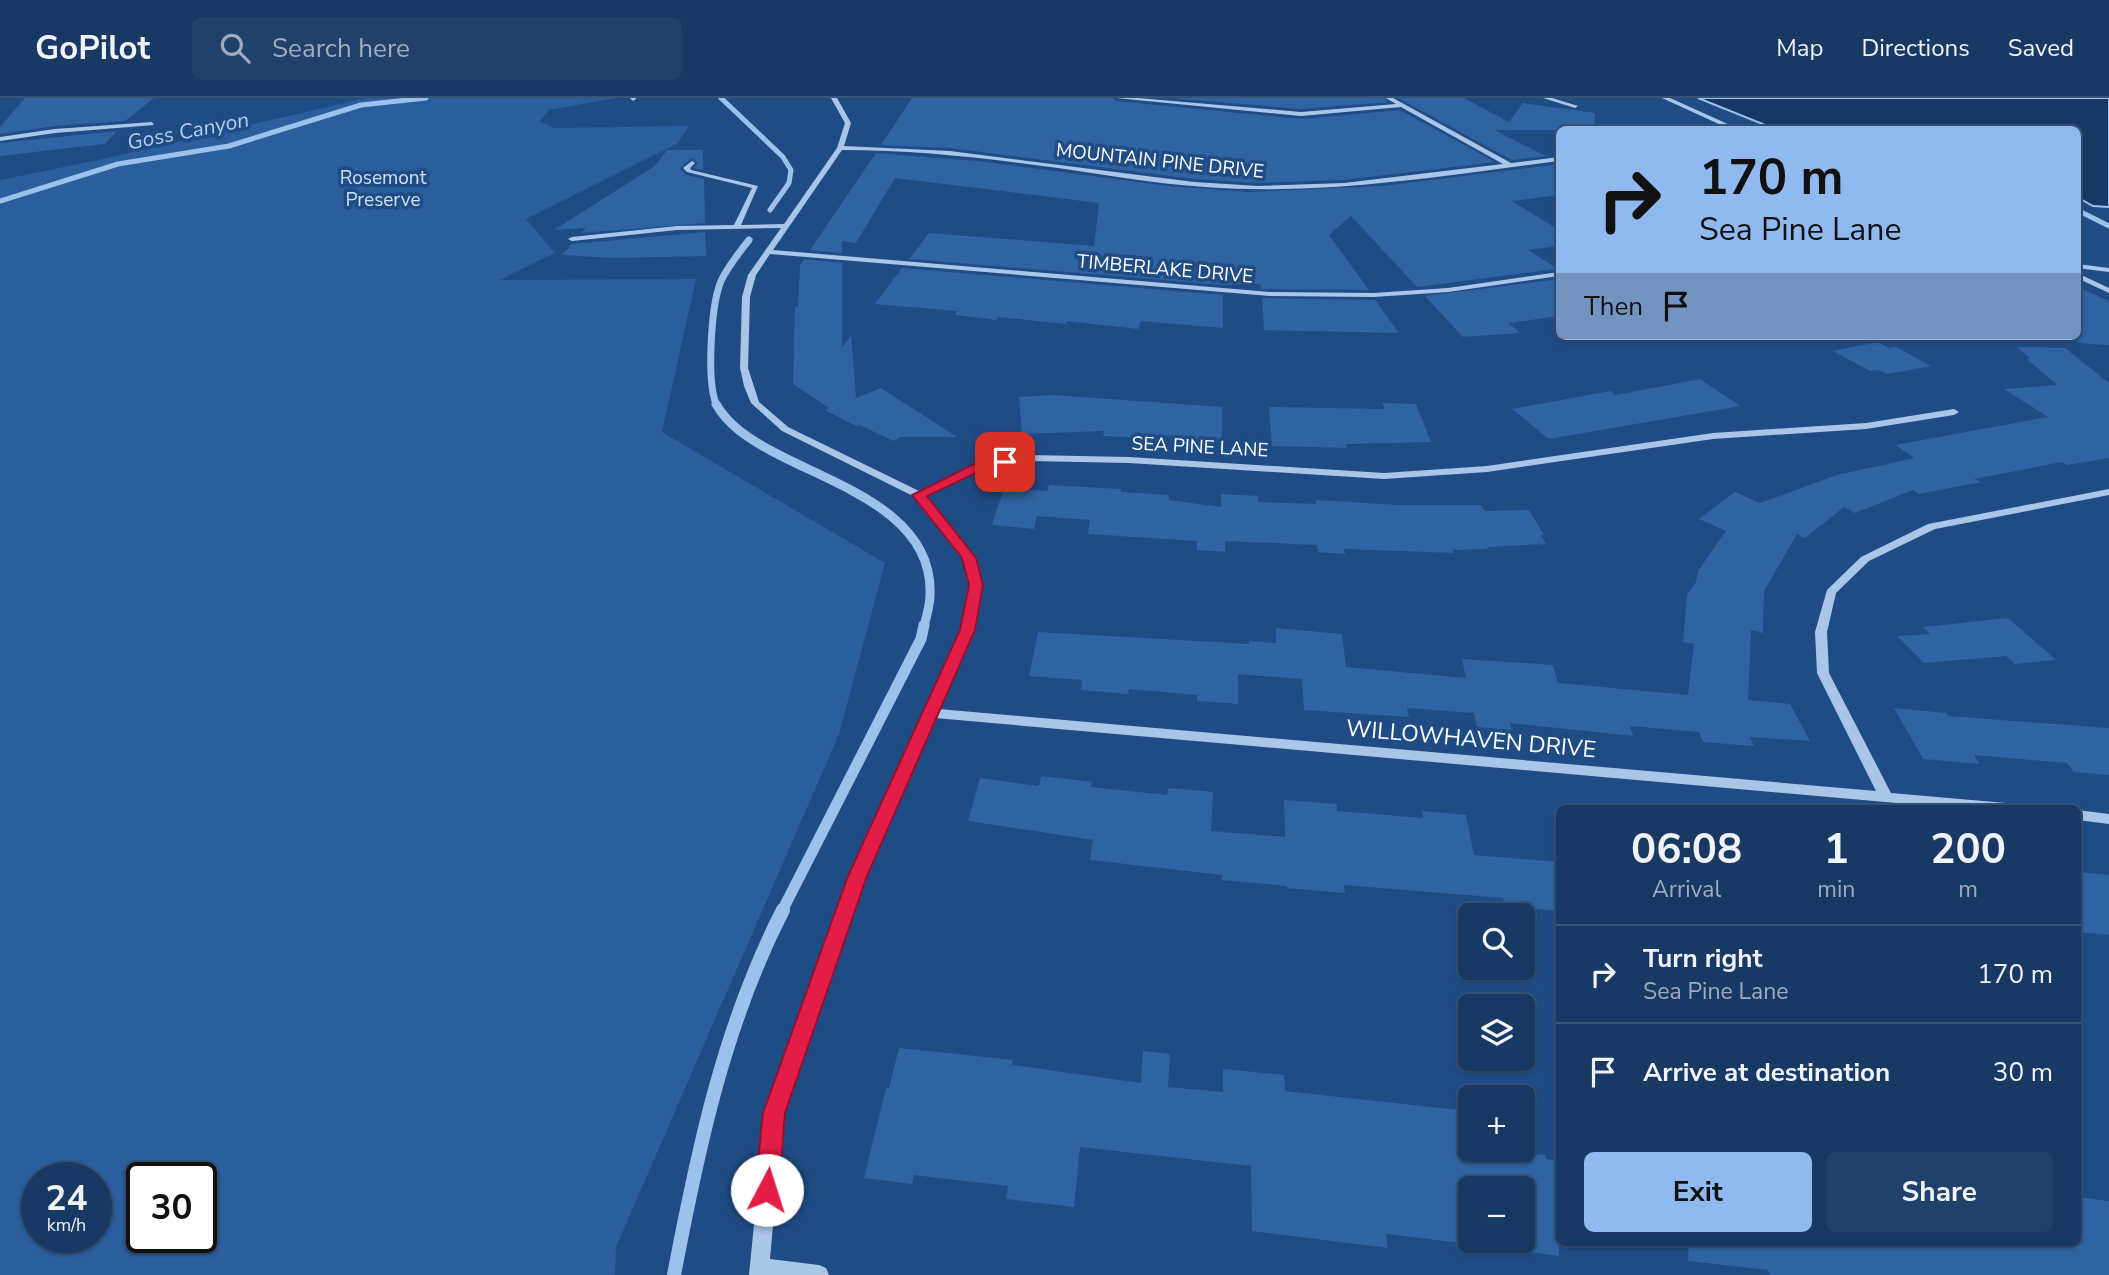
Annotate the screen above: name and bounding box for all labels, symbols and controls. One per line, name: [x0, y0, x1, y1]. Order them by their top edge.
search box: [192, 17, 682, 80]
text: GoPilot: [35, 26, 150, 71]
icon: search: [216, 29, 254, 67]
text: Search here: [272, 31, 410, 66]
text: Map: [1776, 32, 1823, 64]
text: Directions: [1861, 32, 1970, 64]
text: Saved: [2008, 32, 2074, 64]
water label: Goss Canyon: [125, 105, 251, 157]
street label: MOUNTAIN PINE DRIVE: [1055, 137, 1265, 185]
text: 170 m: [1699, 144, 1843, 211]
icon: right: [1584, 154, 1675, 245]
park label: Rosemont Preserve: [340, 165, 427, 213]
text: Sea Pine Lane: [1699, 208, 1902, 251]
street label: TIMBERLAKE DRIVE: [1076, 248, 1254, 290]
icon: arrive: [1657, 287, 1695, 325]
text: Then: [1584, 289, 1643, 324]
street label: SEA PINE LANE: [1131, 430, 1269, 464]
pin: [975, 432, 1035, 492]
icon: arrive: [986, 443, 1024, 481]
street label: WILLOWHAVEN DRIVE: [1345, 713, 1597, 765]
text: 06:08: [1631, 821, 1742, 878]
text: 1: [1824, 821, 1849, 878]
text: 200: [1930, 821, 2006, 878]
text: Arrival: [1652, 874, 1721, 905]
text: min: [1817, 874, 1855, 905]
text: m: [1958, 874, 1978, 905]
map controls: [1458, 903, 1535, 1253]
button: search: [1458, 903, 1535, 980]
text: Turn right: [1643, 941, 1762, 976]
icon: right: [1584, 955, 1622, 993]
text: 170 m: [1977, 957, 2053, 992]
text: Sea Pine Lane: [1643, 976, 1789, 1007]
button: layers: [1458, 994, 1535, 1071]
icon: arrive: [1584, 1053, 1622, 1091]
text: Arrive at destination: [1643, 1055, 1890, 1090]
text: 30 m: [1993, 1055, 2053, 1090]
button: +: [1458, 1085, 1535, 1162]
button: Exit: [1584, 1152, 1812, 1232]
button: Share: [1826, 1152, 2053, 1232]
position arrow: [730, 1153, 804, 1227]
speed limit sign: 30: [126, 1162, 217, 1253]
text: 24: [45, 1175, 88, 1222]
button: −: [1458, 1176, 1535, 1253]
text: km/h: [47, 1213, 86, 1237]

